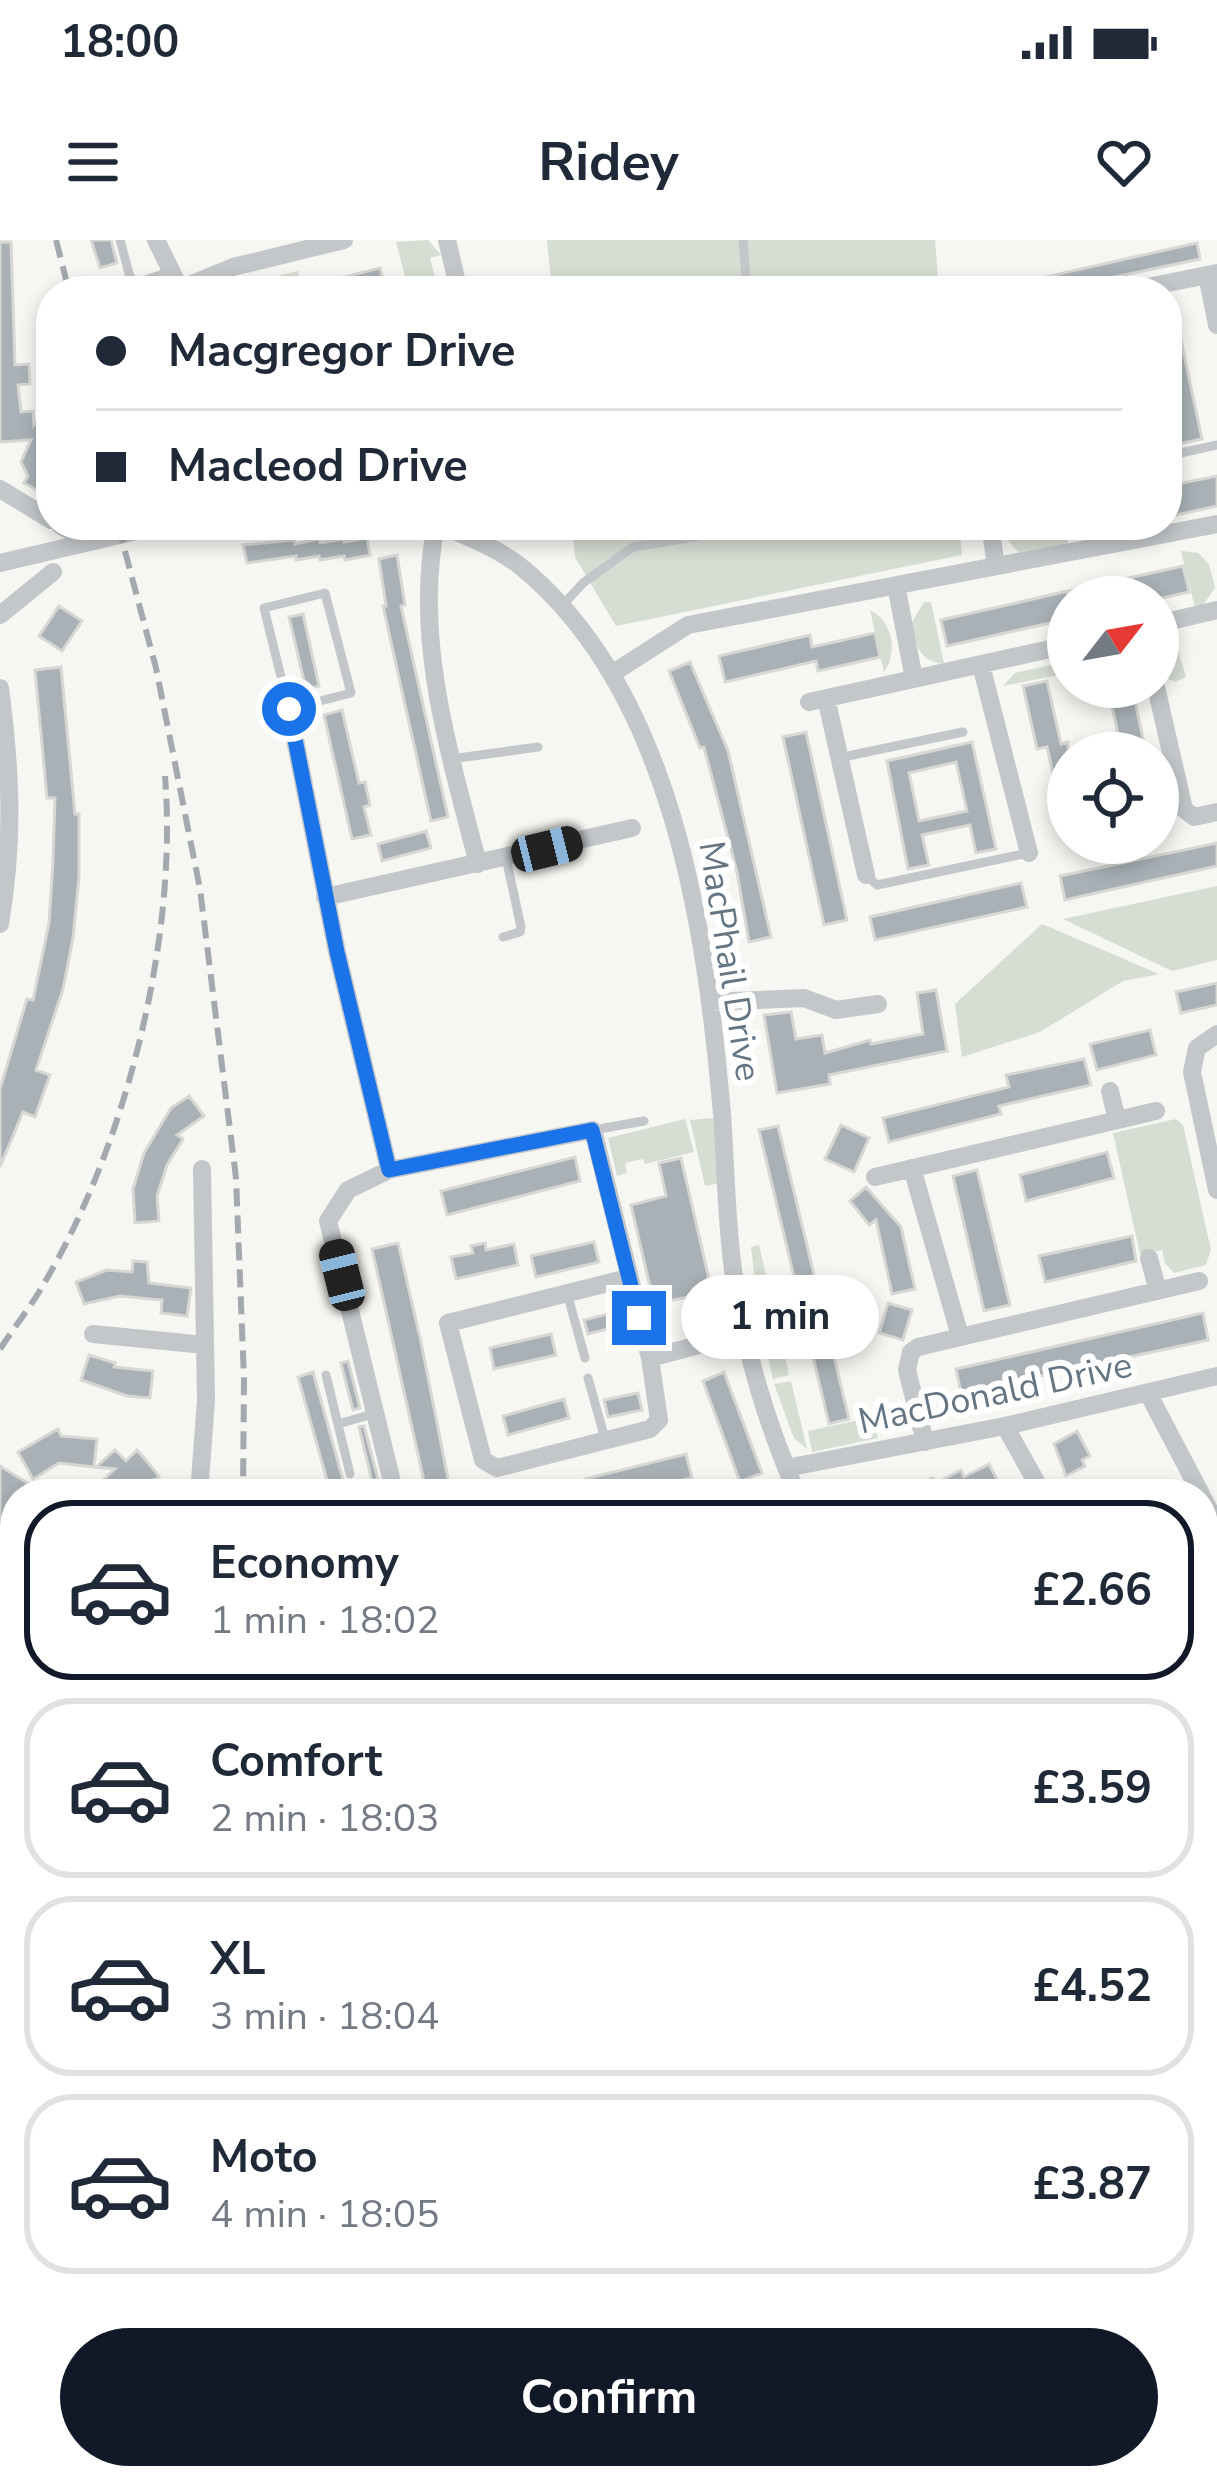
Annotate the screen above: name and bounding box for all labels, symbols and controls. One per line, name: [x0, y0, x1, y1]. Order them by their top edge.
text: 18:00: [60, 12, 179, 73]
text: Ridey: [538, 125, 679, 199]
icon: menu: [60, 129, 126, 195]
icon: heart: [1091, 129, 1157, 195]
text: Macgregor Drive: [168, 321, 515, 382]
text: Macleod Drive: [168, 436, 468, 497]
north arrow: [1047, 576, 1179, 708]
map controls: [1047, 576, 1179, 864]
route start: [262, 682, 316, 736]
button: locate: [1047, 732, 1179, 864]
car: [508, 823, 586, 875]
street label: MacPhail Drive: [686, 838, 773, 1085]
car: [316, 1236, 368, 1314]
callout: 1 min: [681, 1276, 879, 1360]
text: 1 min: [730, 1290, 830, 1343]
route end: [612, 1291, 666, 1345]
street label: MacDonald Drive: [854, 1341, 1137, 1446]
text: Economy: [210, 1533, 399, 1594]
icon: car: [66, 1536, 174, 1644]
text: £2.66: [1033, 1560, 1152, 1621]
text: 1 min · 18:02: [210, 1594, 439, 1647]
text: Comfort: [210, 1731, 382, 1792]
icon: car: [66, 1734, 174, 1842]
text: £3.59: [1033, 1758, 1152, 1819]
text: 2 min · 18:03: [210, 1792, 439, 1845]
text: XL: [210, 1929, 266, 1990]
icon: car: [66, 1932, 174, 2040]
text: £4.52: [1033, 1956, 1152, 2017]
text: 3 min · 18:04: [210, 1990, 439, 2043]
text: Moto: [210, 2127, 318, 2188]
icon: car: [66, 2130, 174, 2238]
text: £3.87: [1033, 2154, 1152, 2215]
text: 4 min · 18:05: [210, 2188, 439, 2241]
button: Confirm: [60, 2328, 1158, 2466]

